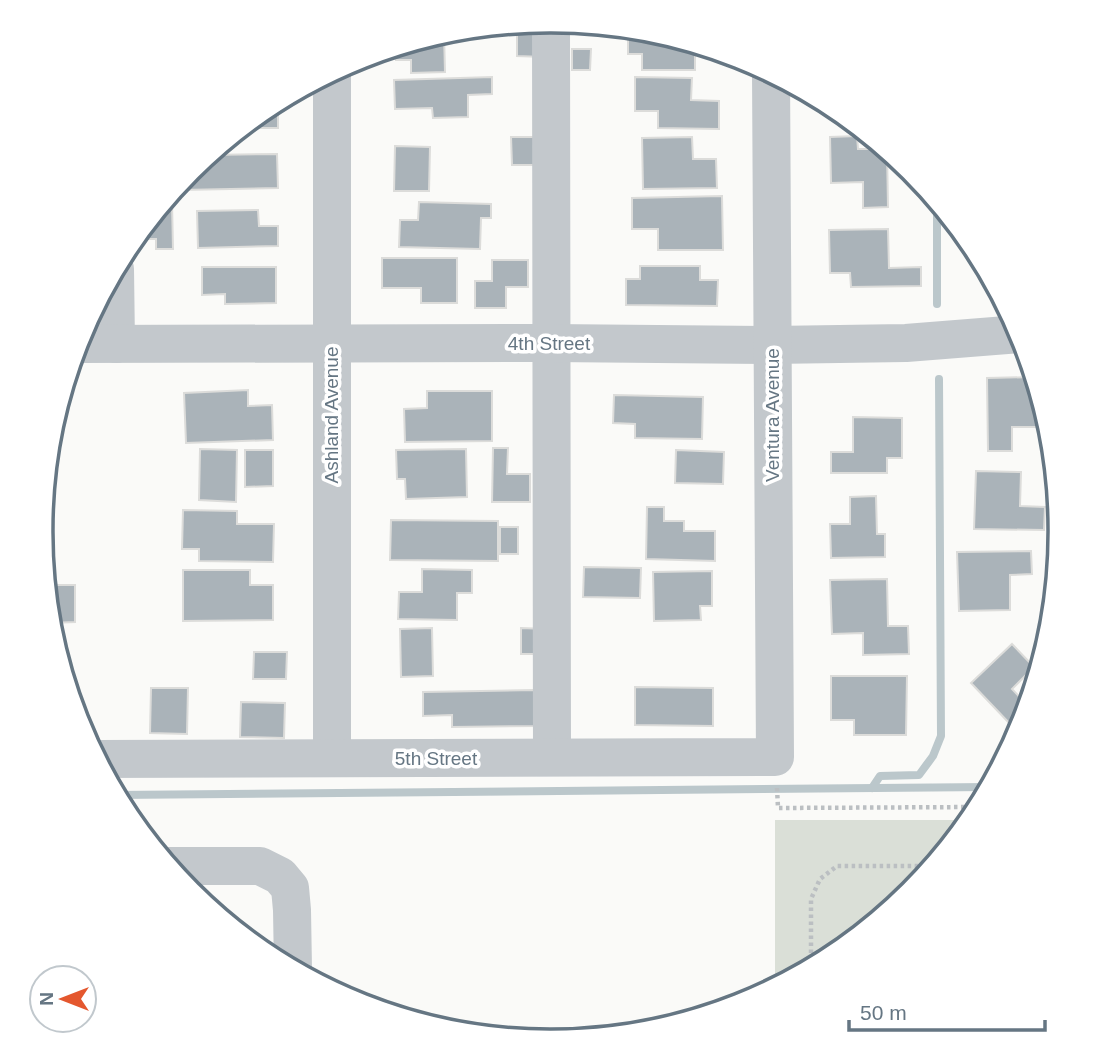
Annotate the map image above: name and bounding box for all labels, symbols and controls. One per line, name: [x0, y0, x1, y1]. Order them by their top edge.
street label: 4th Street: [508, 333, 591, 354]
street label: Ashland Avenue: [321, 347, 342, 484]
street label: Ventura Avenue: [762, 348, 783, 482]
street label: 5th Street: [395, 748, 478, 769]
north arrow: [28, 964, 98, 1034]
scale bar: [849, 988, 1045, 1032]
text: N: [36, 992, 57, 1006]
text: 50 m: [860, 1001, 907, 1024]

